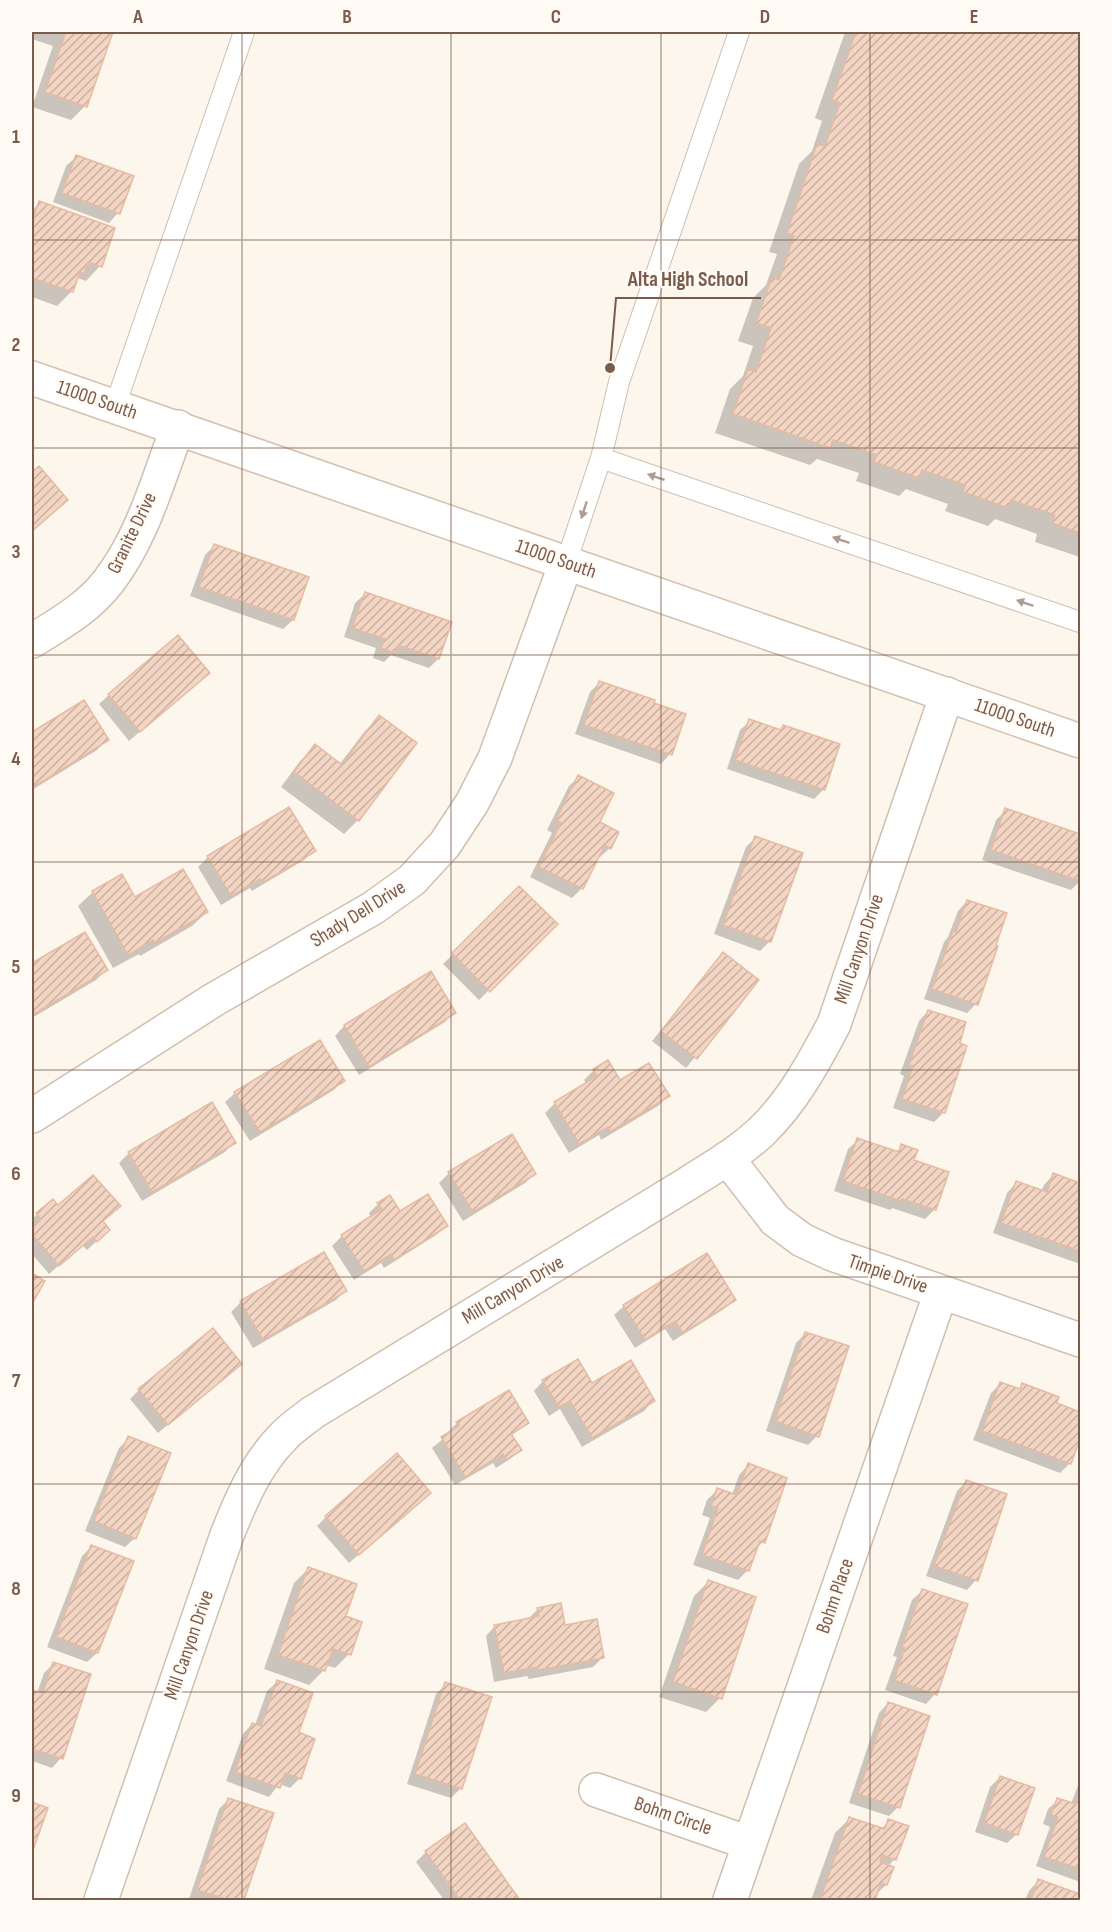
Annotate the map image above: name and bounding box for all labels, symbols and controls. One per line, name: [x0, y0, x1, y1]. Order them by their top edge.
text: A: [132, 5, 143, 29]
text: B: [342, 5, 352, 29]
text: C: [551, 5, 561, 29]
text: D: [760, 5, 770, 29]
text: E: [970, 5, 978, 29]
text: 1: [12, 125, 20, 149]
callout: Alta High School: [616, 259, 761, 298]
text: Alta High School: [627, 267, 748, 292]
text: 2: [12, 333, 20, 357]
street label: 11000 South: [53, 375, 141, 425]
one-way arrow: [647, 472, 665, 481]
street label: Granite Drive: [102, 488, 162, 578]
one-way arrow: [578, 501, 588, 519]
street label: 11000 South: [512, 534, 600, 584]
one-way arrow: [832, 535, 850, 545]
text: 3: [12, 540, 21, 564]
one-way arrow: [1016, 598, 1034, 608]
street label: 11000 South: [971, 693, 1059, 743]
text: 4: [11, 747, 21, 771]
street label: Shady Dell Drive: [306, 875, 410, 953]
street label: Mill Canyon Drive: [829, 891, 889, 1007]
text: 5: [12, 955, 21, 979]
text: 6: [11, 1162, 21, 1186]
street label: Timpie Drive: [845, 1249, 931, 1299]
street label: Mill Canyon Drive: [458, 1250, 568, 1330]
text: 7: [12, 1369, 21, 1393]
street label: Bohm Place: [811, 1555, 859, 1637]
text: 8: [11, 1577, 21, 1601]
street label: Mill Canyon Drive: [159, 1587, 219, 1703]
text: 9: [11, 1784, 21, 1808]
street label: Bohm Circle: [631, 1792, 715, 1840]

